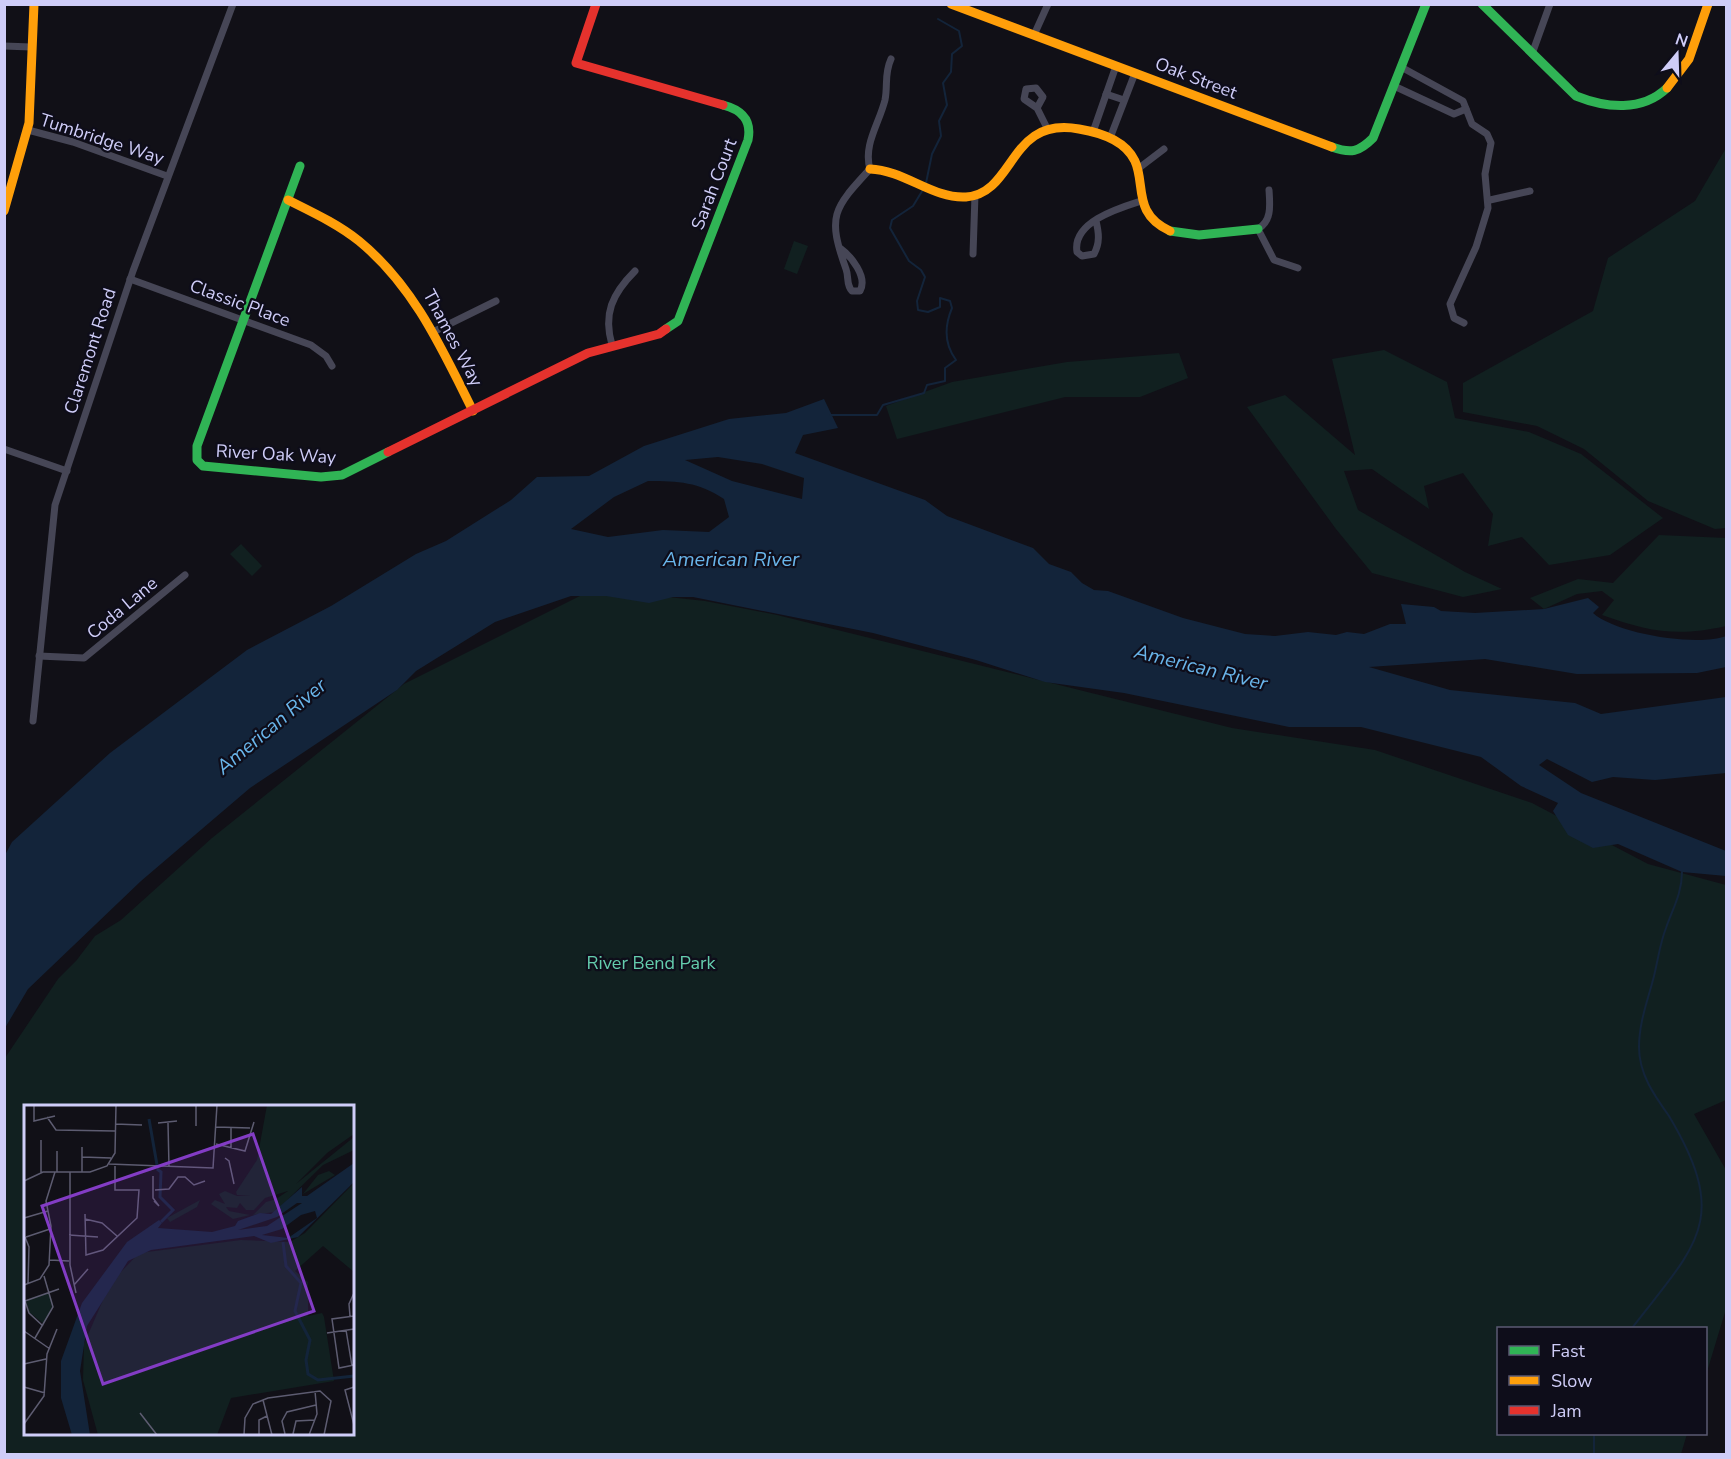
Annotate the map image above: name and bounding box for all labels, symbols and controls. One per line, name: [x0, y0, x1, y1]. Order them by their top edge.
north arrow: [1647, 24, 1707, 84]
text: N: [1672, 28, 1691, 53]
street label: Oak Street: [1152, 51, 1241, 105]
street label: Tumbridge Way: [37, 108, 168, 171]
street label: Sarah Court: [686, 134, 743, 233]
street label: Classic Place: [186, 274, 294, 332]
street label: Claremont Road: [58, 285, 122, 417]
street label: Thames Way: [417, 285, 489, 391]
street label: River Oak Way: [215, 439, 338, 469]
water label: American River: [662, 546, 800, 573]
street label: Coda Lane: [82, 571, 162, 645]
water label: American River: [1130, 638, 1271, 697]
water label: American River: [210, 672, 333, 781]
park label: River Bend Park: [586, 951, 717, 975]
inset map: [24, 1105, 354, 1435]
legend: [1497, 1327, 1707, 1435]
text: Fast: [1551, 1339, 1586, 1363]
text: Slow: [1551, 1369, 1592, 1393]
text: Jam: [1550, 1399, 1582, 1423]

